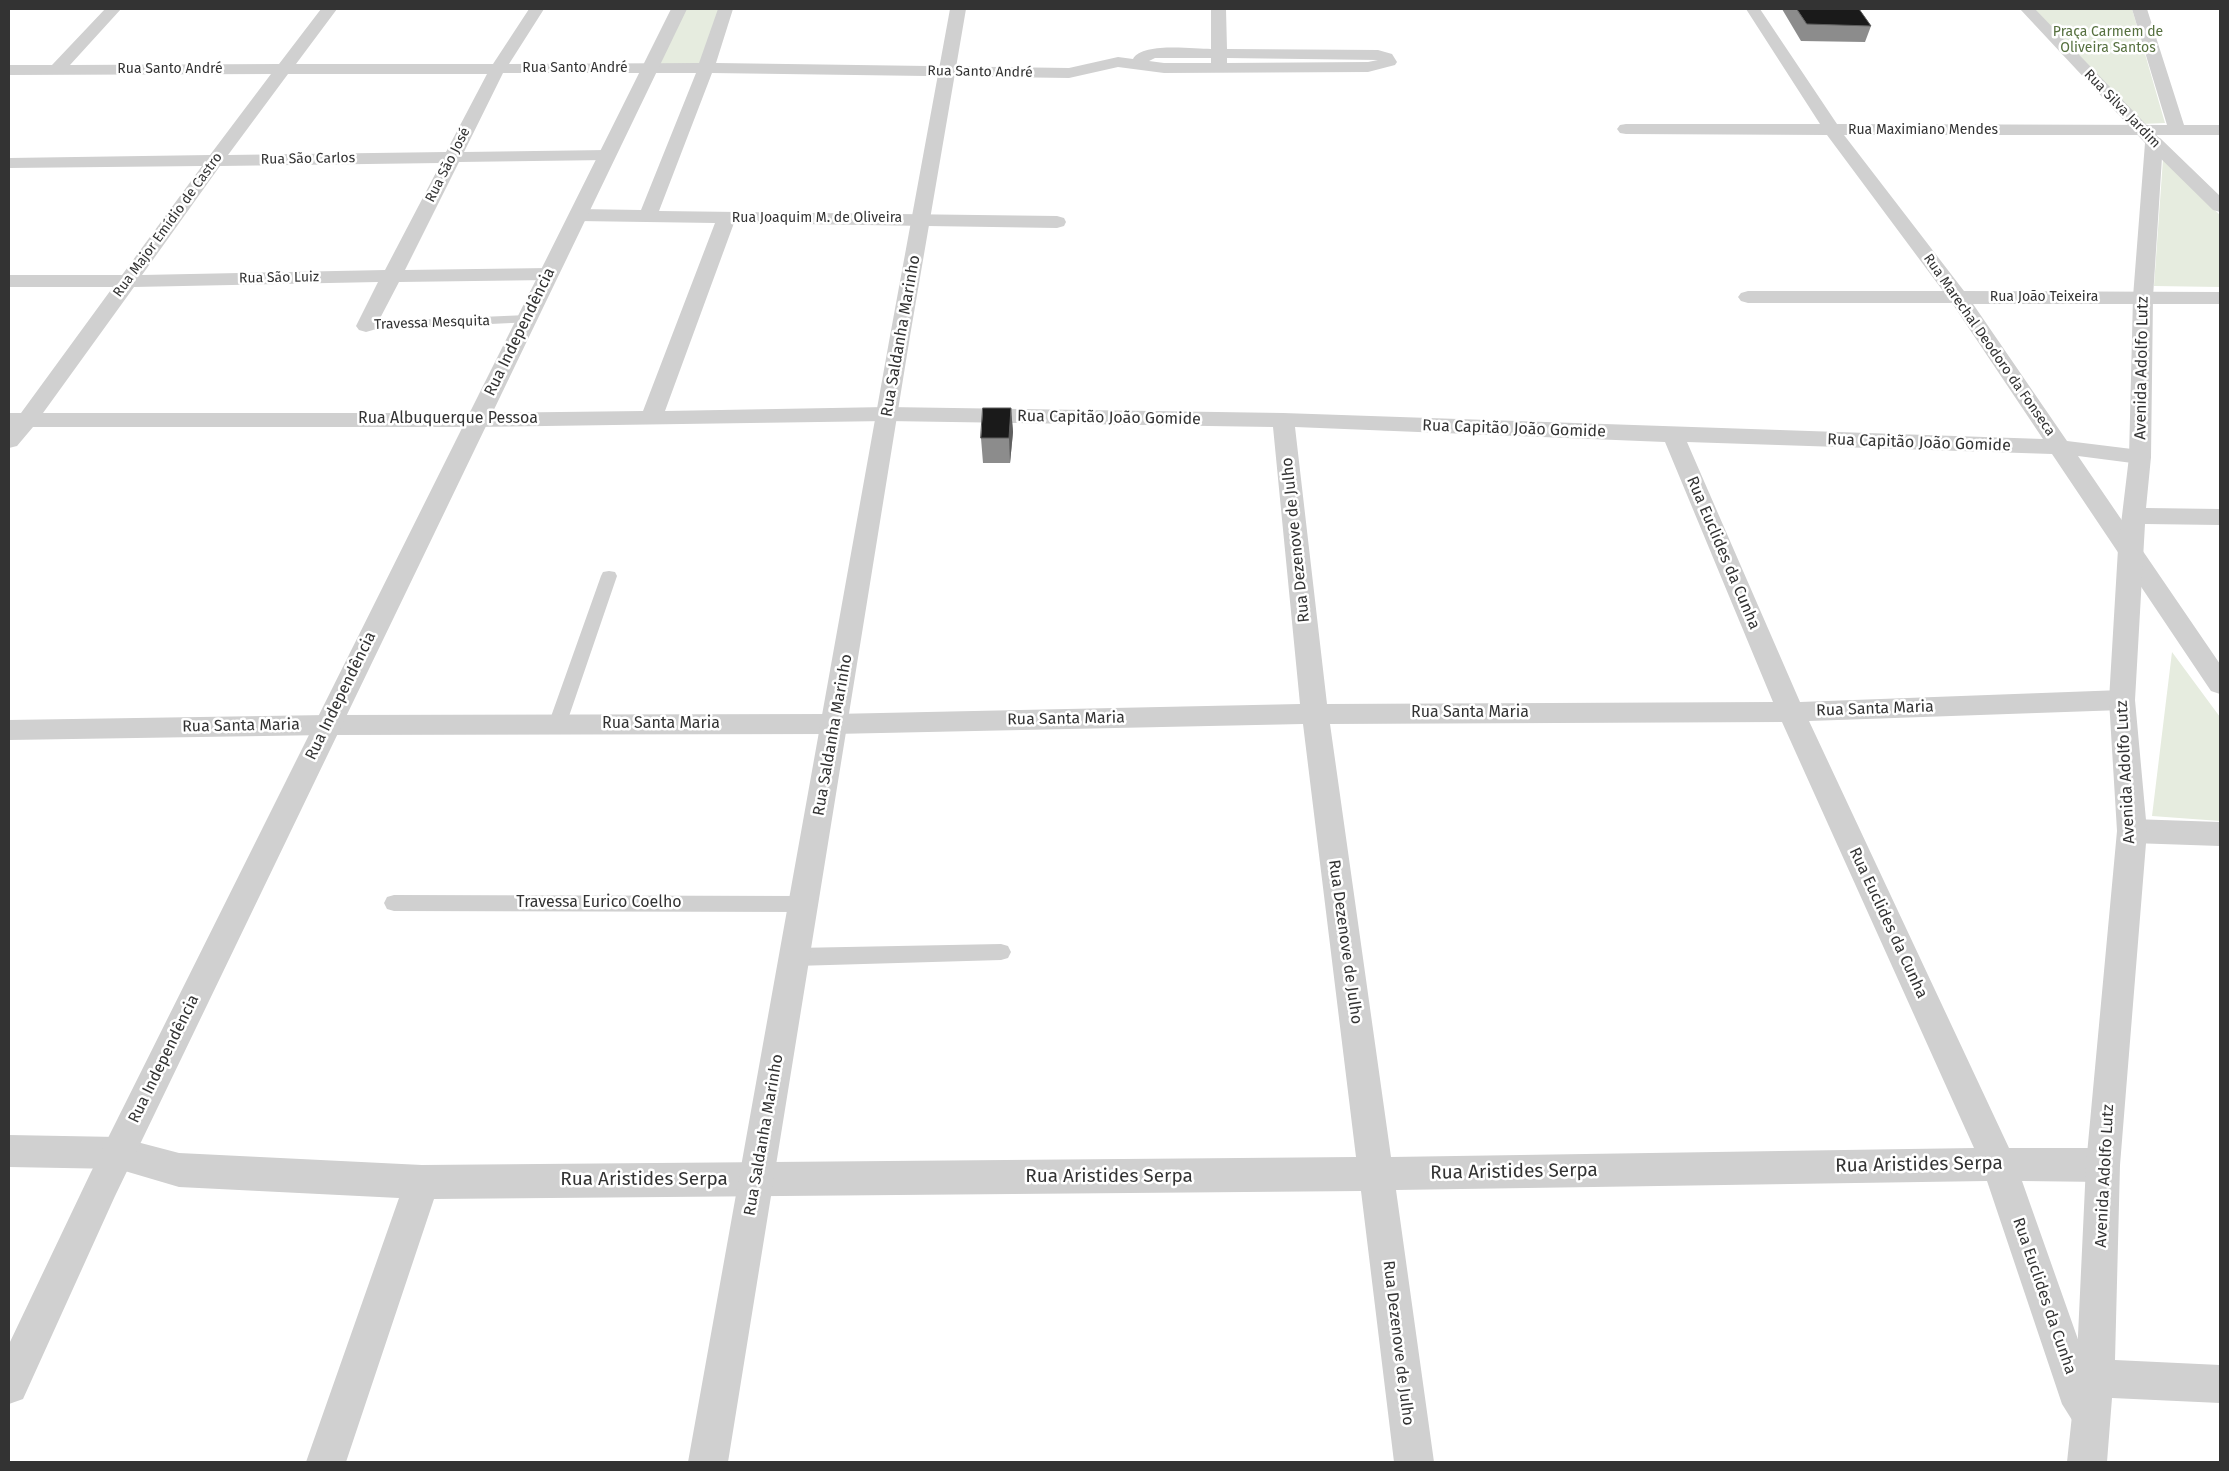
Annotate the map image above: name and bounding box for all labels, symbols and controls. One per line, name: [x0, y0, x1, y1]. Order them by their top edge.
park label: Praça Carmem de Oliveira Santos: [2053, 24, 2163, 56]
street label: Rua Santo André: [522, 60, 628, 76]
street label: Rua Santo André: [117, 61, 223, 77]
street label: Rua Santo André: [927, 63, 1033, 81]
street label: Rua Silva Jardim: [2080, 66, 2164, 152]
street label: Rua Maximiano Mendes: [1848, 122, 1998, 138]
street label: Rua São José: [422, 125, 474, 205]
street label: Rua Major Emídio de Castro: [110, 149, 226, 301]
street label: Rua São Carlos: [261, 150, 355, 168]
street label: Rua Joaquim M. de Oliveira: [732, 210, 902, 226]
street label: Rua Marechal Deodoro da Fonseca: [1920, 251, 2058, 439]
street label: Rua Saldanha Marinho: [877, 254, 925, 418]
street label: Rua Independência: [481, 265, 559, 399]
street label: Rua São Luiz: [239, 269, 319, 287]
street label: Rua João Teixeira: [1990, 289, 2098, 305]
street label: Avenida Adolfo Lutz: [2131, 296, 2153, 440]
street label: Travessa Mesquita: [374, 313, 490, 333]
street label: Rua Capitão João Gomide: [1017, 407, 1201, 429]
street label: Rua Albuquerque Pessoa: [358, 409, 538, 429]
street label: Rua Capitão João Gomide: [1422, 416, 1606, 442]
street label: Rua Capitão João Gomide: [1827, 430, 2011, 456]
street label: Rua Dezenove de Julho: [1278, 456, 1314, 624]
street label: Rua Euclides da Cunha: [1682, 474, 1764, 632]
street label: Rua Independência: [302, 629, 380, 763]
street label: Rua Saldanha Marinho: [809, 653, 857, 817]
street label: Rua Santa Maria: [1816, 697, 1934, 721]
street label: Avenida Adolfo Lutz: [2113, 700, 2139, 844]
street label: Rua Santa Maria: [1411, 703, 1529, 723]
street label: Rua Santa Maria: [1007, 708, 1125, 730]
street label: Rua Santa Maria: [602, 714, 720, 734]
street label: Rua Santa Maria: [182, 715, 300, 737]
street label: Rua Euclides da Cunha: [1845, 844, 1931, 1002]
street label: Rua Dezenove de Julho: [1324, 858, 1366, 1026]
street label: Travessa Eurico Coelho: [516, 893, 682, 913]
street label: Rua Independência: [125, 992, 203, 1126]
street label: Rua Saldanha Marinho: [740, 1053, 788, 1217]
street label: Avenida Adolfo Lutz: [2092, 1104, 2118, 1248]
street label: Rua Aristides Serpa: [1835, 1152, 2003, 1178]
street label: Rua Aristides Serpa: [1430, 1159, 1598, 1185]
street label: Rua Aristides Serpa: [1025, 1166, 1193, 1188]
street label: Rua Aristides Serpa: [560, 1169, 728, 1191]
street label: Rua Euclides da Cunha: [2008, 1215, 2080, 1377]
street label: Rua Dezenove de Julho: [1378, 1259, 1418, 1427]

